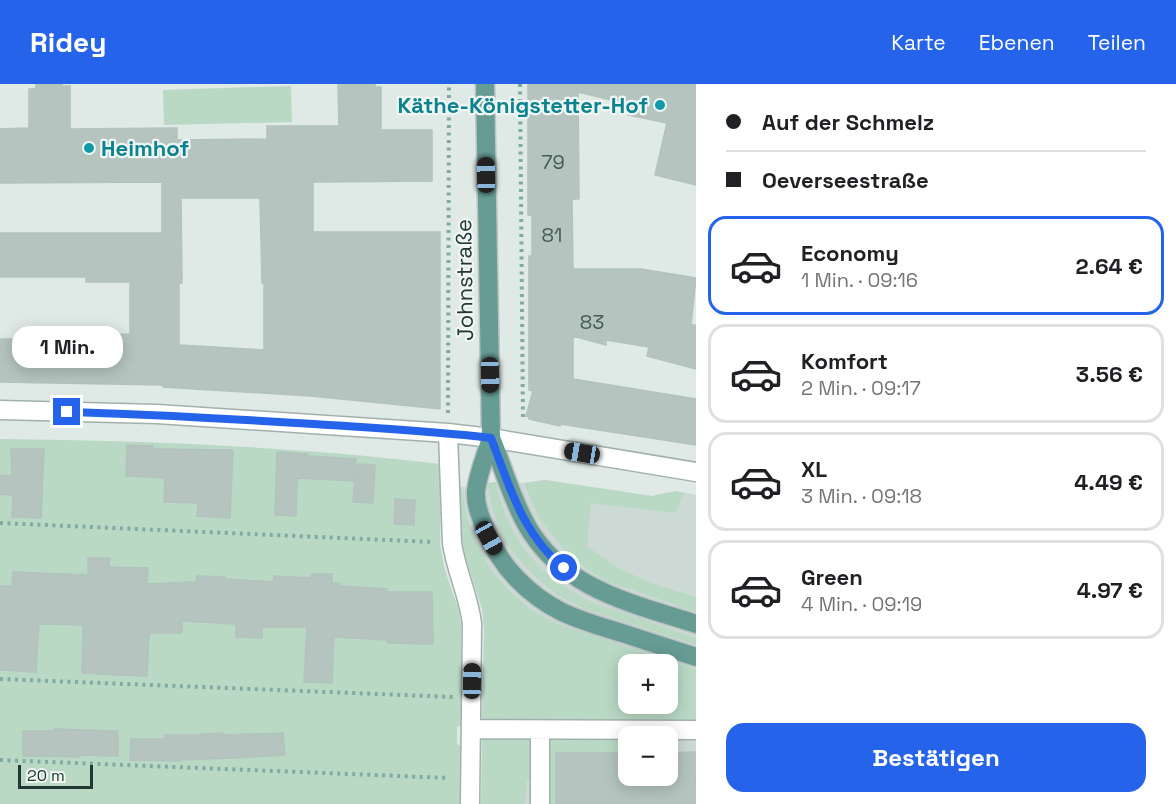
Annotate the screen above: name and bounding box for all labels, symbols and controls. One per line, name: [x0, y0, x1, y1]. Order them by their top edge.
text: Ridey: [30, 24, 106, 60]
text: Karte: [891, 29, 946, 56]
text: Ebenen: [979, 29, 1055, 56]
text: Teilen: [1088, 29, 1146, 56]
place label: Käthe-Königstetter-Hof: [398, 91, 648, 119]
marker: Käthe-Königstetter-Hof: [653, 98, 667, 112]
text: Auf der Schmelz: [762, 108, 934, 136]
place label: Heimhof: [101, 134, 189, 162]
marker: Heimhof: [82, 141, 96, 155]
house number: 79: [541, 149, 565, 175]
car: [477, 157, 495, 193]
text: Oeverseestraße: [762, 166, 929, 194]
street label: Johnstraße: [449, 219, 479, 341]
house number: 81: [542, 222, 562, 248]
icon: car: [729, 239, 783, 293]
text: Economy: [801, 239, 899, 267]
text: 2.64 €: [1076, 252, 1143, 280]
text: 1 Min. · 09:16: [801, 267, 918, 293]
house number: 83: [580, 309, 604, 335]
callout: 1 Min.: [11, 325, 122, 367]
text: 1 Min.: [40, 334, 95, 360]
icon: car: [729, 347, 783, 401]
text: Komfort: [801, 347, 888, 375]
car: [481, 357, 499, 393]
text: 3.56 €: [1076, 360, 1143, 388]
text: 2 Min. · 09:17: [801, 375, 921, 401]
route end: [53, 398, 80, 425]
car: [563, 441, 601, 465]
icon: car: [729, 455, 783, 509]
text: XL: [801, 455, 827, 483]
text: 4.49 €: [1074, 468, 1143, 496]
text: 3 Min. · 09:18: [801, 483, 922, 509]
car: [472, 518, 506, 558]
route start: [550, 554, 577, 581]
icon: car: [729, 563, 783, 617]
text: Green: [801, 563, 863, 591]
text: 4.97 €: [1077, 576, 1143, 604]
text: 4 Min. · 09:19: [801, 591, 922, 617]
map controls: [618, 654, 678, 786]
button: +: [618, 654, 678, 714]
car: [463, 663, 481, 699]
button: Bestätigen: [726, 723, 1146, 792]
button: −: [618, 726, 678, 786]
scale bar: [18, 762, 93, 790]
text: 20 m: [27, 765, 65, 786]

